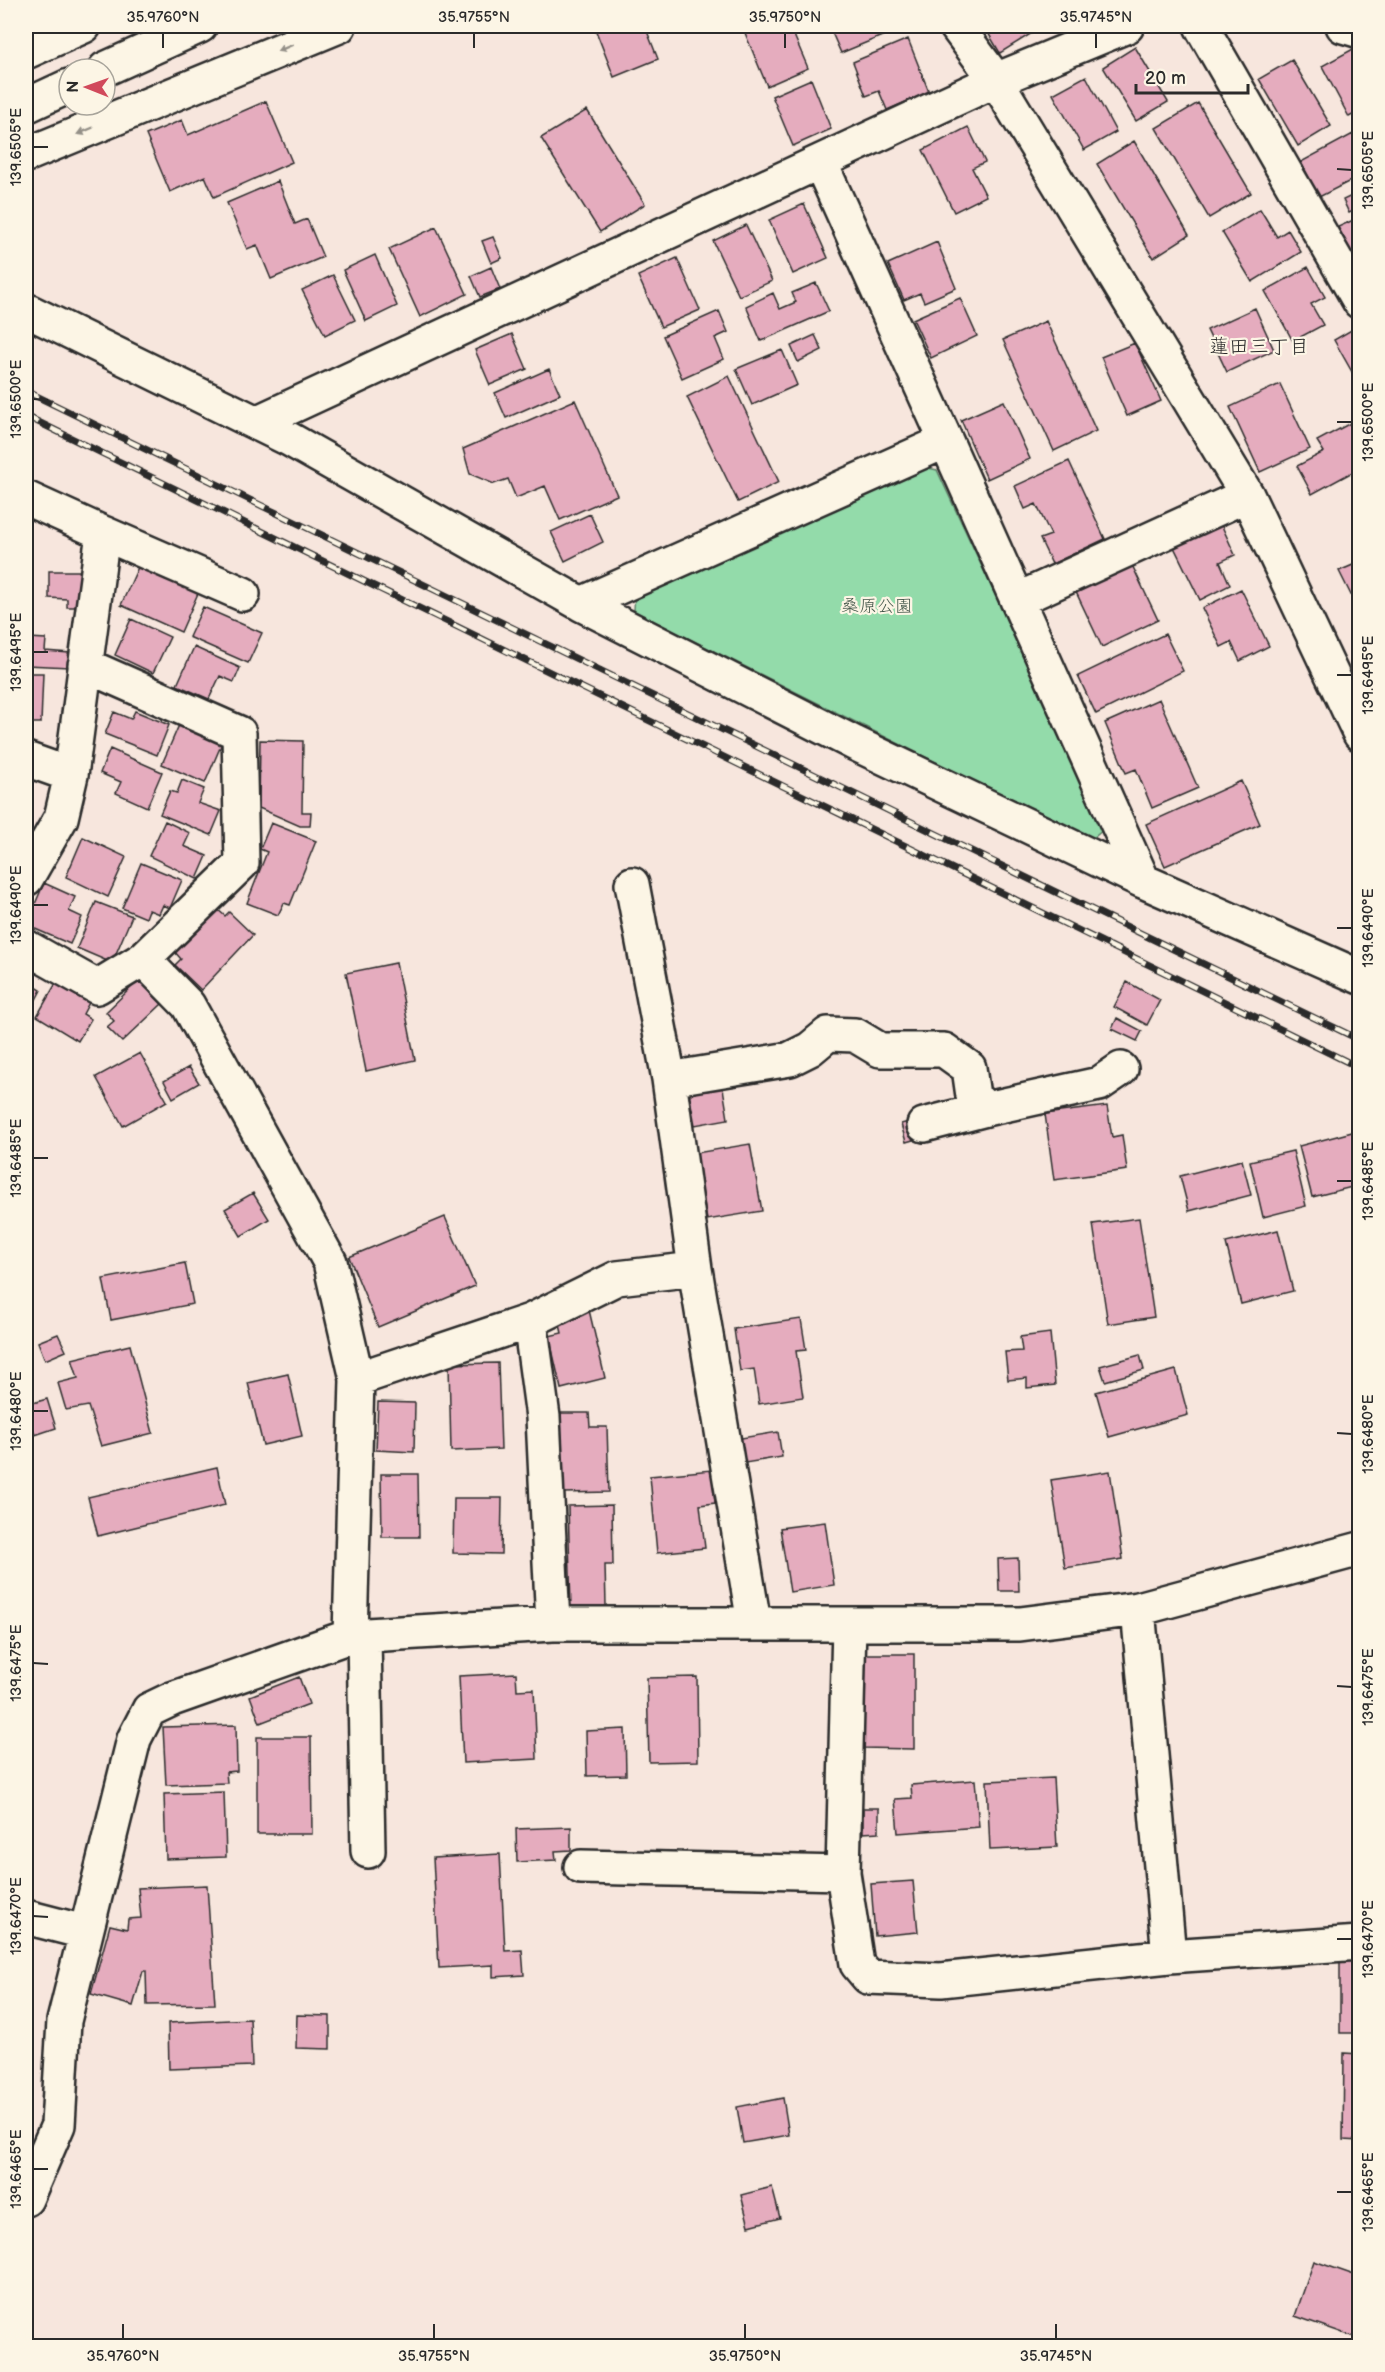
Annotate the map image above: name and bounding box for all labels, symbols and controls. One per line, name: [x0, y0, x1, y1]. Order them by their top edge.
text: 35.9760°N: [127, 8, 199, 27]
text: 35.9755°N: [438, 8, 510, 27]
text: 35.9750°N: [749, 8, 821, 27]
text: 35.9745°N: [1060, 8, 1132, 27]
one-way arrow: [275, 43, 293, 53]
north arrow: [57, 57, 117, 117]
scale bar: [1136, 57, 1248, 95]
text: 20 m: [1145, 68, 1186, 89]
text: N: [64, 81, 83, 93]
text: 139.6505°E: [7, 108, 26, 186]
one-way arrow: [76, 127, 94, 136]
text: 139.6505°E: [1359, 131, 1378, 209]
district label: 蓮田三丁目: [1209, 335, 1309, 359]
text: 139.6500°E: [7, 359, 26, 438]
text: 139.6500°E: [1359, 382, 1378, 461]
park label: 桑原公園: [841, 596, 913, 617]
text: 139.6495°E: [7, 612, 26, 691]
text: 139.6495°E: [1359, 635, 1378, 714]
text: 139.6490°E: [7, 865, 26, 945]
text: 139.6490°E: [1359, 888, 1378, 968]
text: 139.6485°E: [7, 1118, 26, 1197]
text: 139.6485°E: [1359, 1141, 1378, 1220]
text: 139.6480°E: [7, 1371, 26, 1451]
text: 139.6480°E: [1359, 1394, 1378, 1474]
text: 139.6475°E: [7, 1624, 26, 1702]
text: 139.6475°E: [1359, 1648, 1378, 1726]
text: 139.6470°E: [7, 1877, 26, 1955]
text: 139.6470°E: [1359, 1900, 1378, 1978]
text: 139.6465°E: [7, 2129, 26, 2209]
text: 139.6465°E: [1359, 2152, 1378, 2232]
text: 35.9760°N: [87, 2347, 159, 2366]
text: 35.9755°N: [398, 2347, 470, 2366]
text: 35.9750°N: [709, 2347, 781, 2366]
text: 35.9745°N: [1020, 2347, 1092, 2366]

